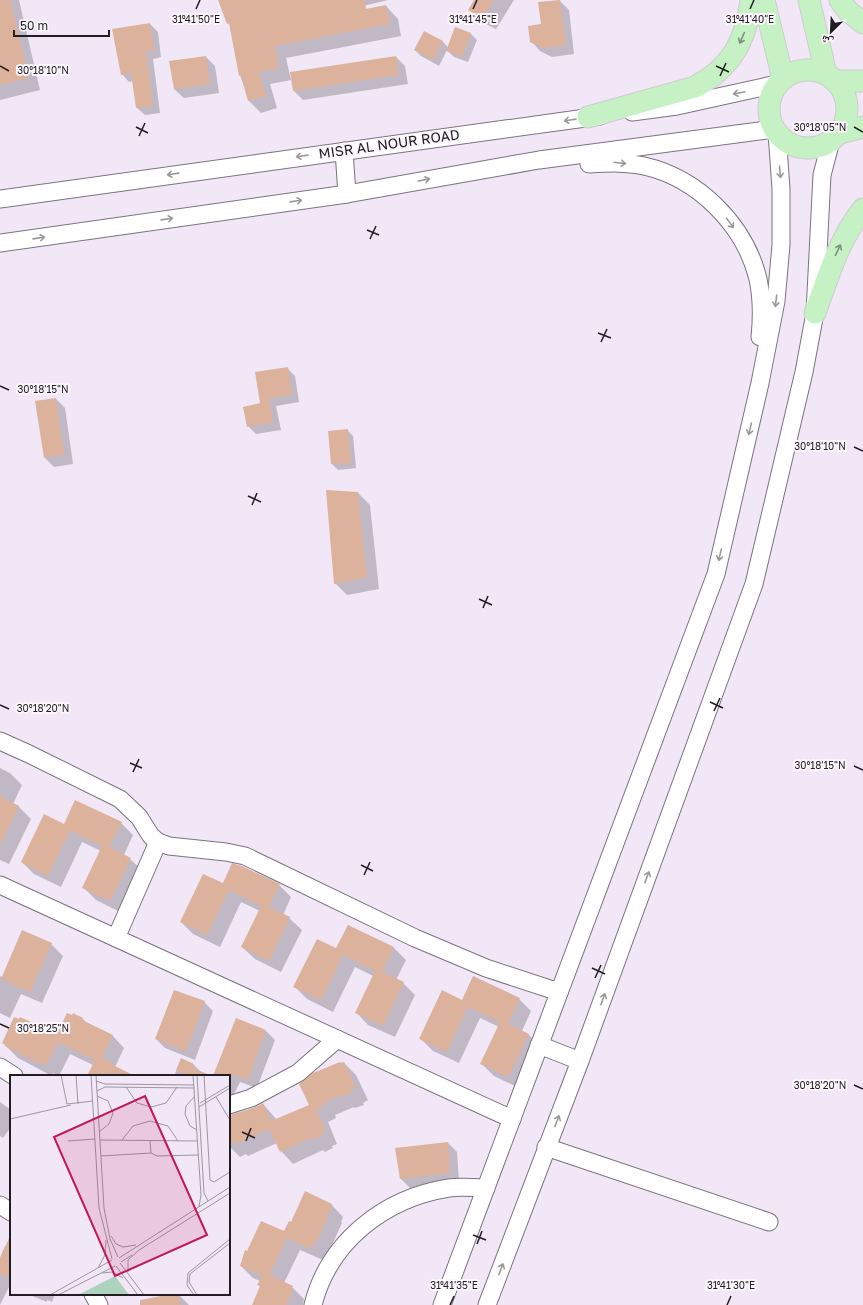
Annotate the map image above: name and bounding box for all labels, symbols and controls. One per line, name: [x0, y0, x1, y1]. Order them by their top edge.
scale bar: [14, 12, 109, 38]
north arrow: [811, 12, 851, 52]
text: 31°41'50"E: [172, 13, 220, 25]
text: 31°41'45"E: [449, 13, 497, 25]
text: 31°41'40"E: [726, 13, 774, 25]
text: 50 m: [20, 18, 48, 33]
one-way arrow: [737, 31, 745, 43]
text: ش: [818, 31, 836, 50]
text: 30°18'10"N: [17, 64, 69, 76]
one-way arrow: [733, 89, 746, 97]
one-way arrow: [563, 116, 576, 124]
text: 30°18'05"N: [794, 121, 846, 133]
street label: MISR AL NOUR ROAD: [317, 125, 461, 162]
one-way arrow: [296, 152, 309, 160]
one-way arrow: [613, 160, 626, 167]
one-way arrow: [776, 165, 783, 178]
one-way arrow: [167, 170, 180, 178]
one-way arrow: [417, 176, 430, 184]
one-way arrow: [289, 197, 302, 205]
one-way arrow: [160, 215, 173, 223]
one-way arrow: [726, 218, 734, 229]
one-way arrow: [32, 234, 45, 242]
one-way arrow: [835, 244, 843, 256]
one-way arrow: [772, 294, 780, 307]
text: 30°18'15"N: [17, 383, 69, 395]
one-way arrow: [745, 422, 753, 435]
text: 30°18'10"N: [794, 440, 846, 452]
one-way arrow: [716, 548, 723, 561]
text: 30°18'20"N: [17, 702, 69, 714]
text: 30°18'15"N: [794, 759, 846, 771]
one-way arrow: [644, 871, 651, 884]
one-way arrow: [599, 994, 607, 1006]
text: 30°18'25"N: [17, 1022, 69, 1034]
inset map: [10, 1075, 230, 1295]
text: 30°18'20"N: [794, 1079, 846, 1091]
one-way arrow: [553, 1115, 561, 1127]
one-way arrow: [497, 1263, 505, 1275]
text: 31°41'35"E: [430, 1279, 478, 1291]
text: 31°41'30"E: [707, 1279, 755, 1291]

